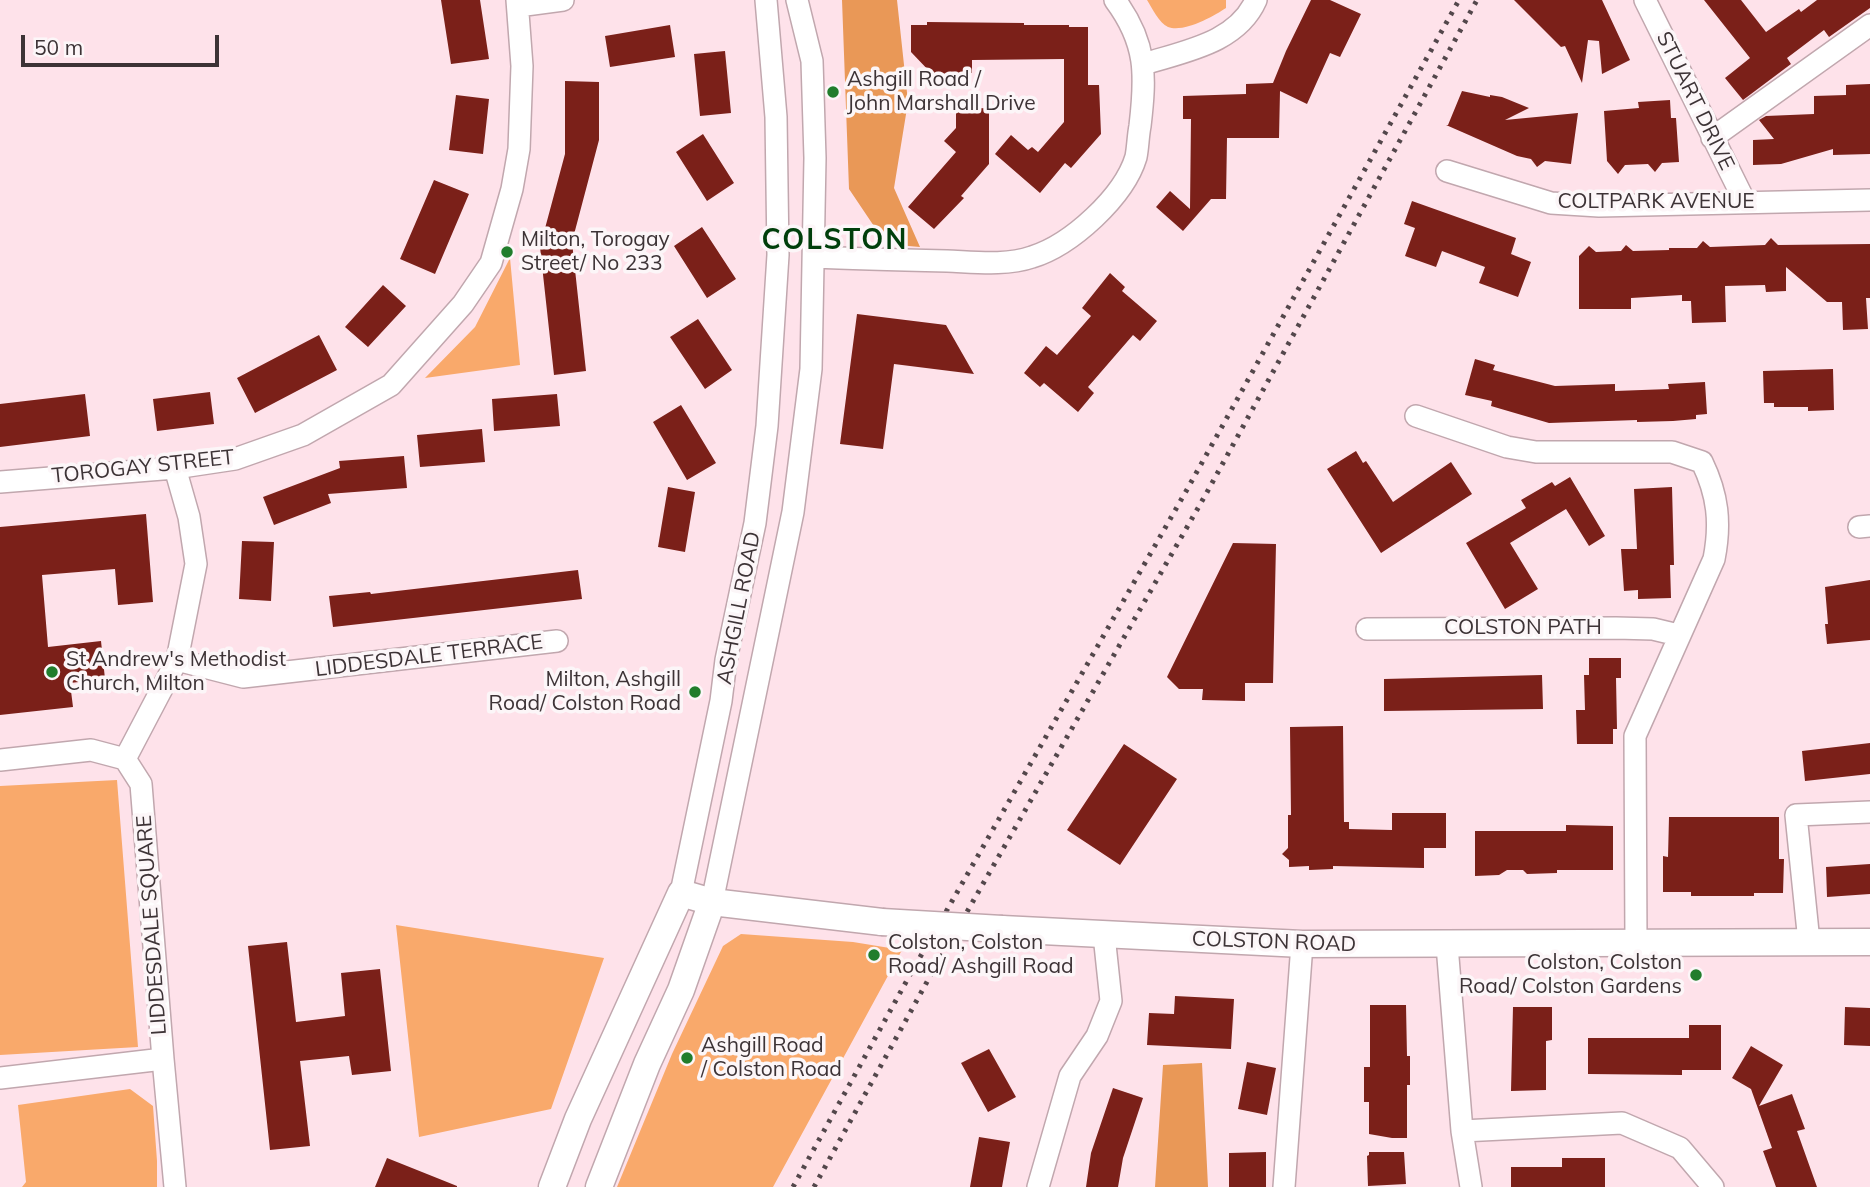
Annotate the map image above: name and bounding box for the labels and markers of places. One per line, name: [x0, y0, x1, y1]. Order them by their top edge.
place label: Ashgill Road / John Marshall Drive: [847, 67, 1036, 117]
marker: Ashgill Road / John Marshall Drive: [825, 84, 841, 100]
place label: Milton, Torogay Street/ No 233: [521, 227, 670, 277]
marker: Milton, Torogay Street/ No 233: [499, 244, 515, 260]
place label: St Andrew's Methodist Church, Milton: [66, 647, 286, 697]
marker: St Andrew's Methodist Church, Milton: [44, 664, 60, 680]
place label: Milton, Ashgill Road/ Colston Road: [489, 667, 681, 717]
marker: Milton, Ashgill Road/ Colston Road: [687, 684, 703, 700]
place label: Colston, Colston Road/ Ashgill Road: [888, 930, 1074, 980]
marker: Colston, Colston Road/ Ashgill Road: [866, 947, 882, 963]
place label: Colston, Colston Road/ Colston Gardens: [1459, 950, 1682, 1000]
marker: Colston, Colston Road/ Colston Gardens: [1688, 967, 1704, 983]
place label: Ashgill Road / Colston Road: [701, 1033, 842, 1083]
marker: Ashgill Road / Colston Road: [679, 1050, 695, 1066]

